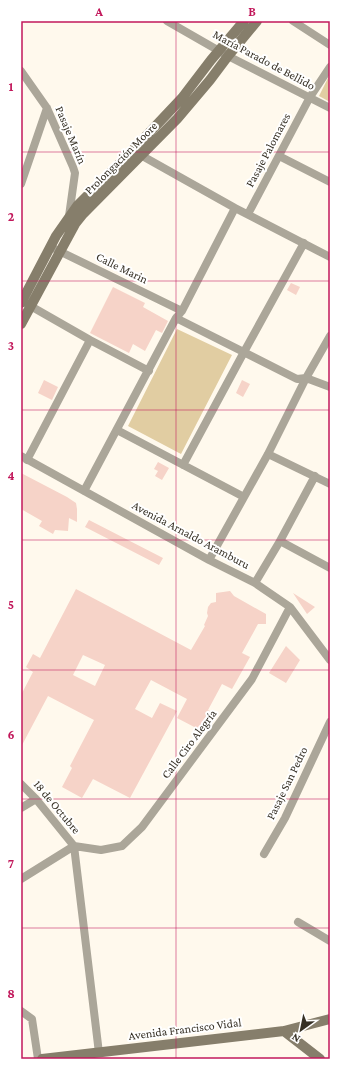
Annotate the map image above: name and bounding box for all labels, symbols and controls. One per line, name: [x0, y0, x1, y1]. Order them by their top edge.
text: A: [94, 4, 103, 19]
text: B: [248, 4, 256, 19]
street label: María Parado de Bellido: [211, 27, 317, 93]
text: 1: [9, 79, 14, 94]
street label: Pasaje Marín: [53, 104, 90, 167]
street label: Pasaje Palomares: [243, 110, 294, 189]
street label: Prolongación Moore: [82, 119, 160, 197]
text: 2: [8, 209, 15, 224]
street label: Calle Marin: [94, 249, 151, 287]
text: 3: [8, 338, 14, 353]
text: 4: [7, 468, 15, 483]
street label: Avenida Arnaldo Aramburu: [130, 498, 253, 572]
text: 5: [8, 597, 14, 612]
street label: Calle Ciro Alegría: [158, 706, 220, 781]
text: 6: [7, 727, 15, 742]
street label: Pasaje San Pedro: [263, 744, 311, 822]
street label: 18 de Octubre: [31, 777, 83, 837]
text: 7: [8, 856, 14, 871]
text: 8: [7, 986, 15, 1001]
north arrow: [281, 1010, 321, 1050]
street label: Avenida Francisco Vidal: [128, 1015, 242, 1043]
text: N: [289, 1031, 302, 1045]

